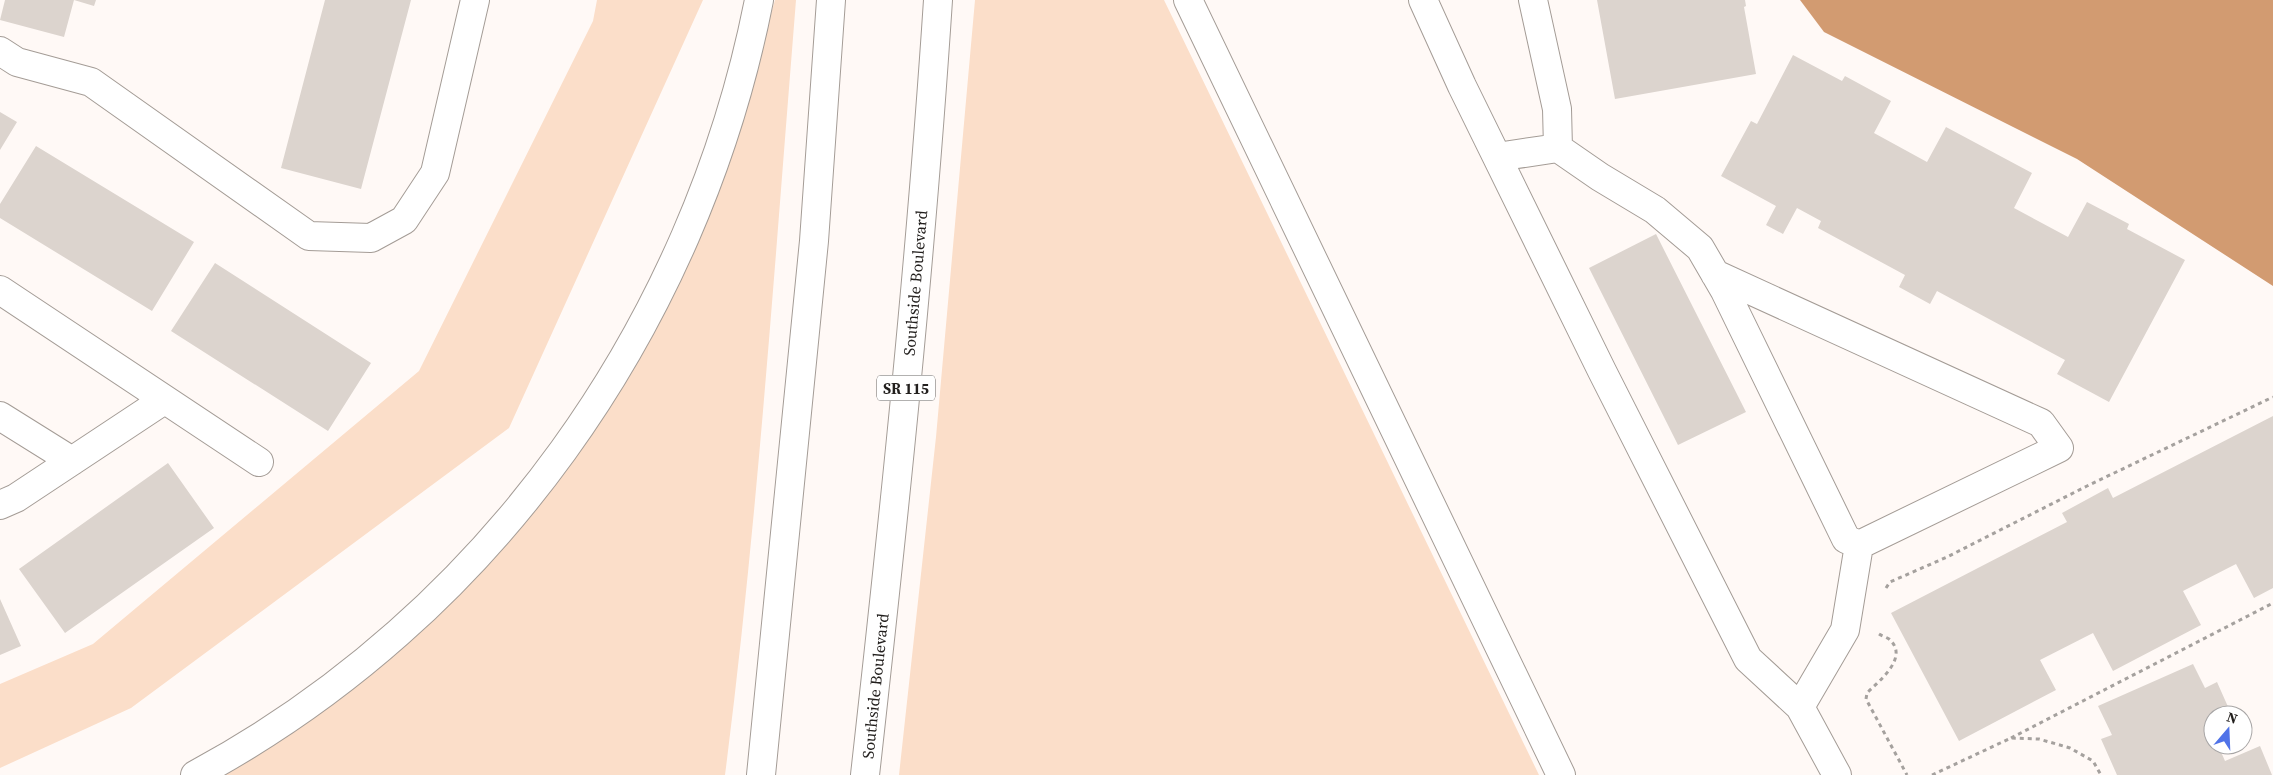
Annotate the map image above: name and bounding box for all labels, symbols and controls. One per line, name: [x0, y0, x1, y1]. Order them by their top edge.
street label: Southside Boulevard: [898, 209, 932, 357]
road number: SR 115: [877, 376, 935, 400]
street label: Southside Boulevard: [856, 612, 894, 760]
north arrow: [2203, 705, 2253, 755]
text: N: [2224, 707, 2240, 729]

